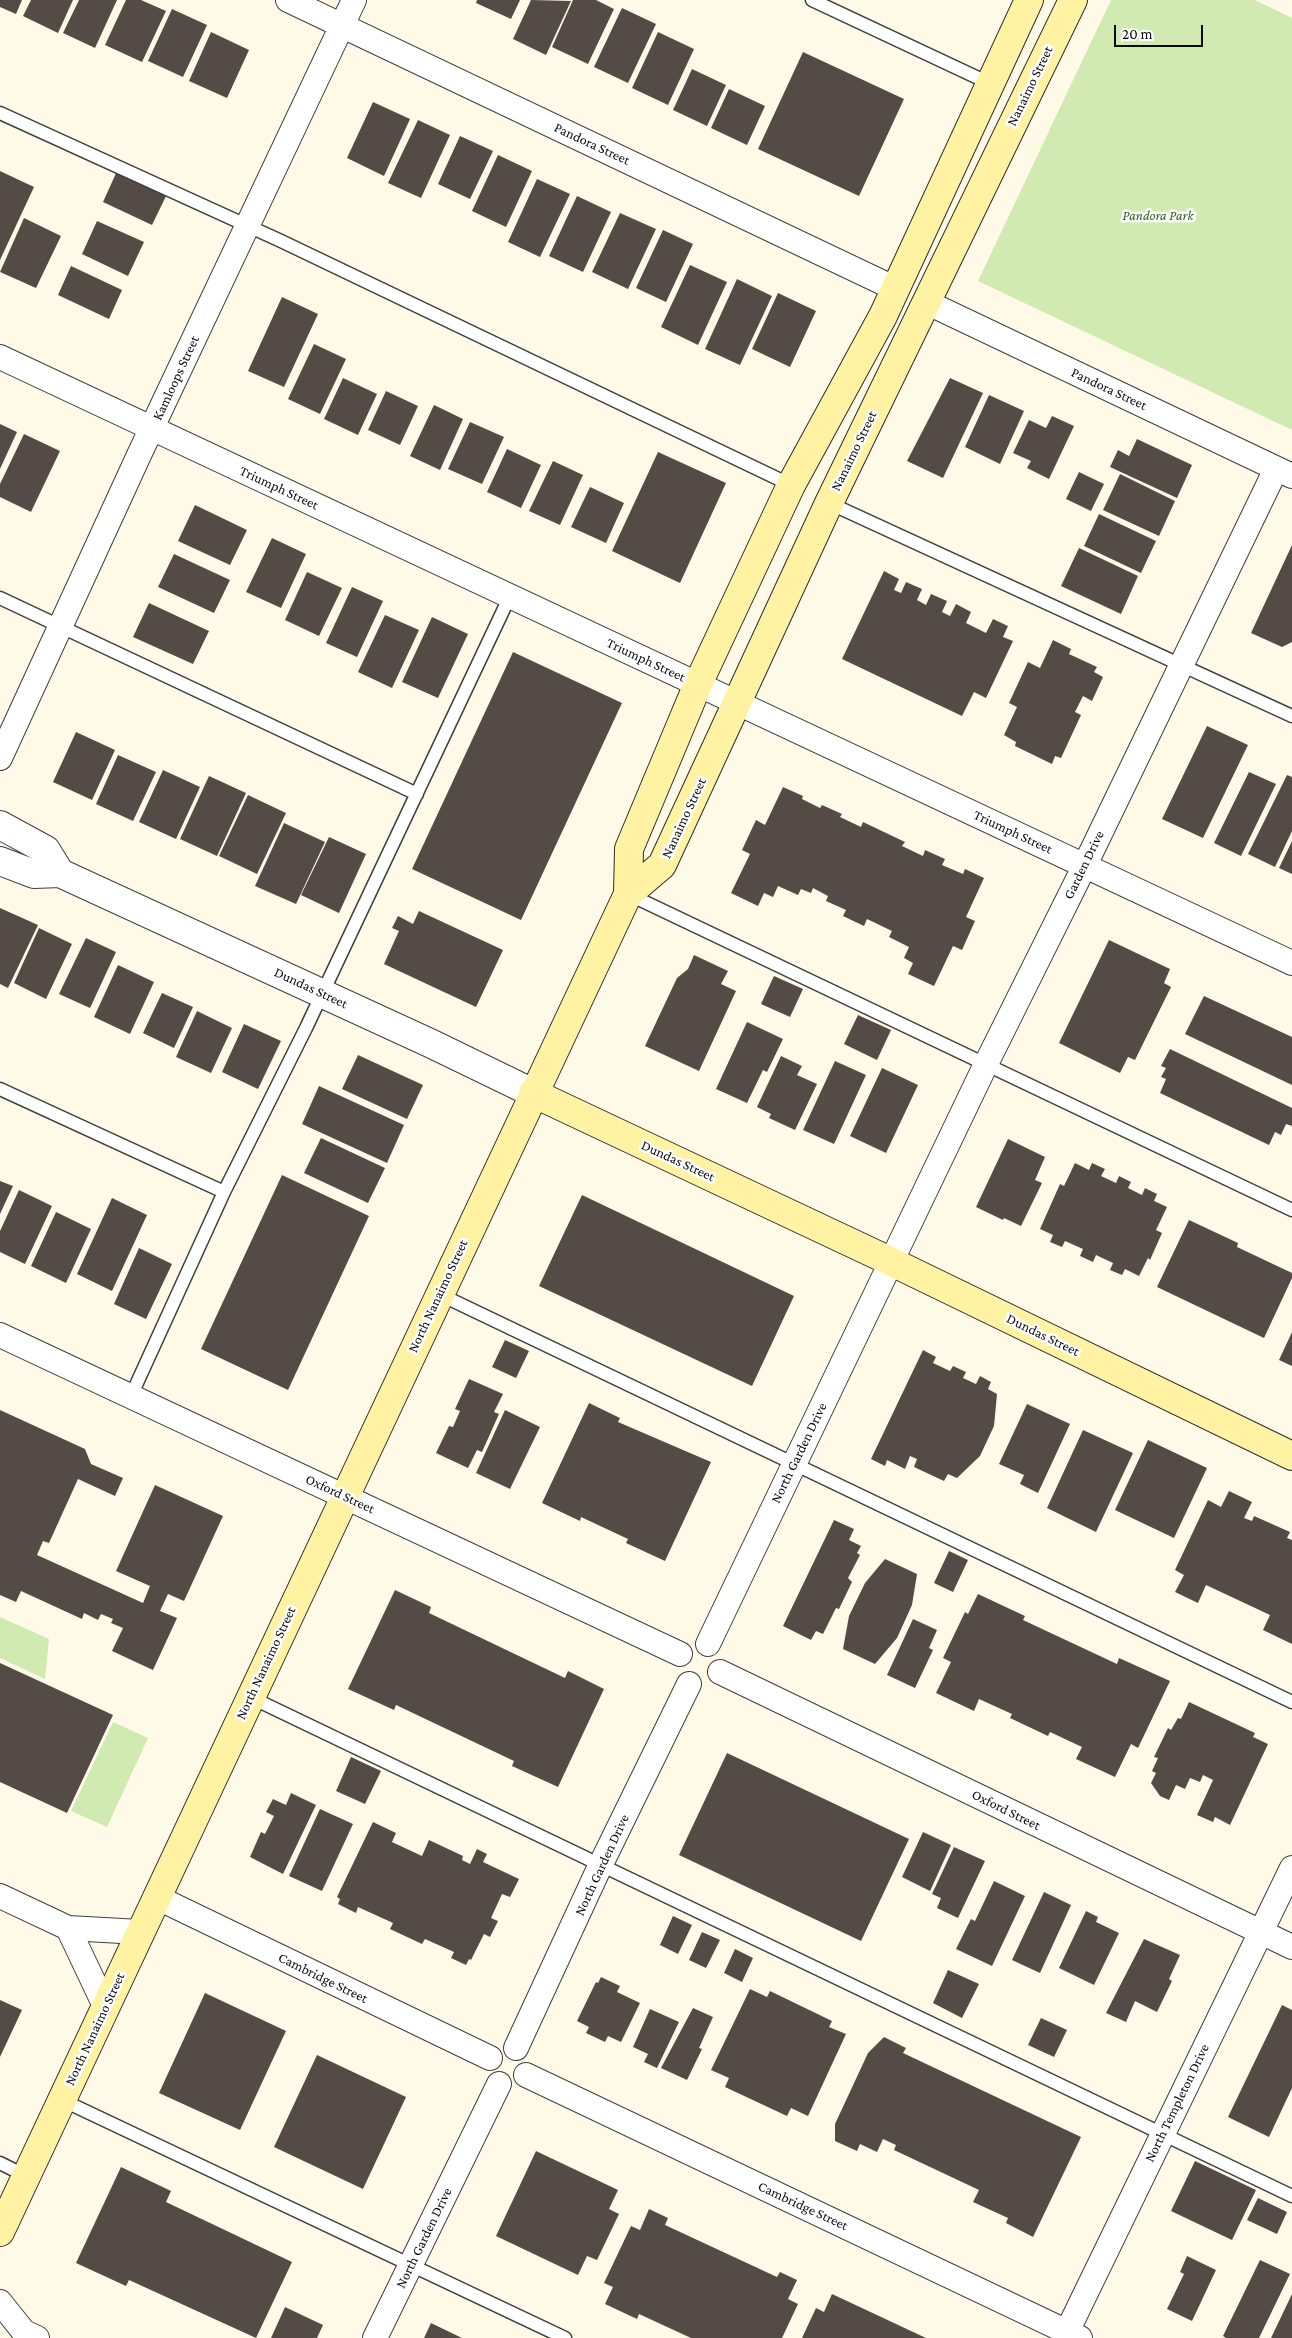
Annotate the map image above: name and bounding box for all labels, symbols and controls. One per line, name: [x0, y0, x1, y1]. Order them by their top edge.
scale bar: [1117, 15, 1206, 47]
text: 20 m: [1122, 26, 1153, 42]
street label: Nanaimo Street: [1003, 43, 1057, 129]
street label: Pandora Street: [551, 119, 633, 169]
park label: Pandora Park: [1122, 208, 1194, 224]
street label: Kamloops Street: [149, 333, 203, 423]
street label: Pandora Street: [1068, 364, 1150, 414]
street label: Nanaimo Street: [827, 408, 881, 494]
street label: Triumph Street: [237, 462, 321, 514]
street label: Triumph Street: [604, 634, 688, 686]
street label: Nanaimo Street: [658, 775, 710, 861]
street label: Triumph Street: [971, 806, 1055, 858]
street label: Garden Drive: [1060, 828, 1108, 902]
street label: Dundas Street: [272, 964, 350, 1012]
street label: Dundas Street: [639, 1137, 717, 1185]
street label: North Nanaimo Street: [404, 1237, 472, 1355]
street label: Dundas Street: [1004, 1310, 1082, 1360]
street label: North Garden Drive: [767, 1400, 831, 1506]
street label: Oxford Street: [303, 1471, 377, 1517]
street label: North Nanaimo Street: [232, 1604, 300, 1722]
street label: Oxford Street: [969, 1786, 1043, 1834]
street label: North Garden Drive: [571, 1812, 633, 1918]
street label: Cambridge Street: [276, 1949, 370, 2007]
street label: North Nanaimo Street: [61, 1970, 129, 2088]
street label: North Templeton Drive: [1141, 2041, 1213, 2165]
street label: Cambridge Street: [755, 2178, 851, 2234]
street label: North Garden Drive: [392, 2185, 456, 2291]

